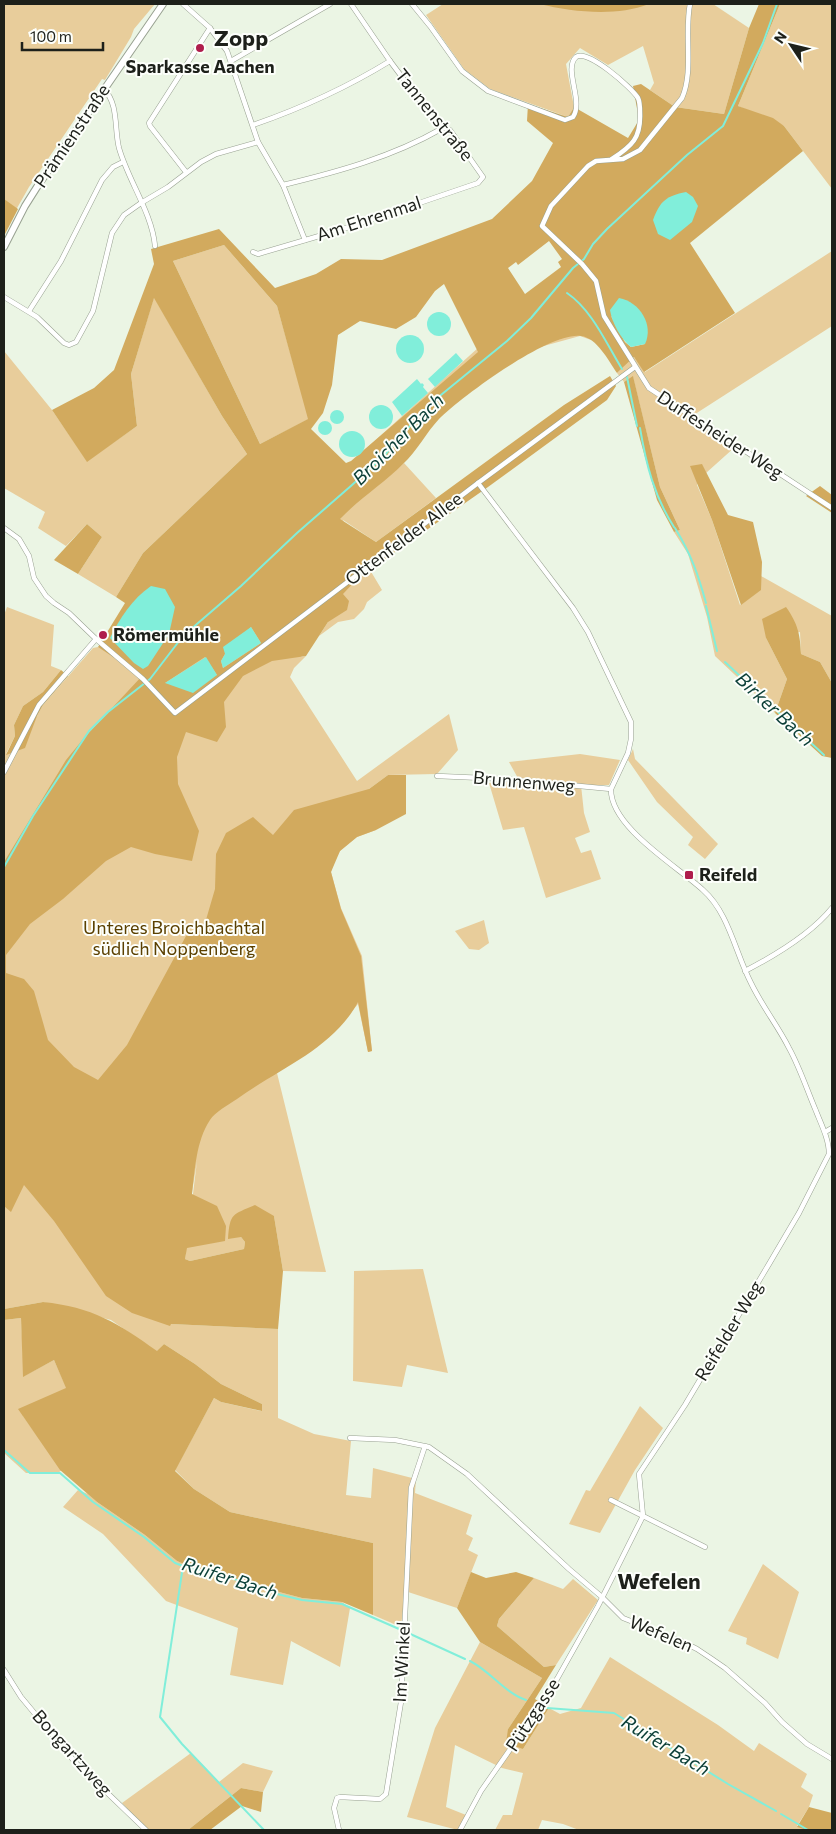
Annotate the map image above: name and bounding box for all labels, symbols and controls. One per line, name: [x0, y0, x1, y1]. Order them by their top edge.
scale bar: [22, 20, 104, 52]
north arrow: [766, 20, 816, 70]
district label: Zopp: [214, 24, 268, 51]
text: 100 m: [30, 27, 72, 45]
text: N: [770, 28, 790, 46]
marker: Sparkasse Aachen: [194, 42, 206, 54]
place label: Sparkasse Aachen: [125, 55, 275, 77]
street label: Tannenstraße: [391, 64, 479, 165]
street label: Prämienstraße: [28, 79, 114, 191]
street label: Am Ehrenmal: [313, 191, 424, 245]
street label: Duffesheider Weg: [653, 385, 788, 483]
water label: Broicher Bach: [347, 388, 448, 489]
street label: Ottenfelder Allee: [340, 487, 466, 589]
place label: Römermühle: [113, 623, 219, 645]
marker: Römermühle: [97, 629, 109, 641]
water label: Birker Bach: [732, 667, 819, 751]
street label: Brunnenweg: [472, 766, 576, 796]
place label: Reifeld: [699, 863, 757, 885]
marker: Reifeld: [683, 869, 695, 881]
park label: Unteres Broichbachtal südlich Noppenberg: [83, 916, 265, 959]
street label: Reifelder Weg: [690, 1276, 767, 1385]
water label: Ruifer Bach: [180, 1551, 281, 1604]
district label: Wefelen: [617, 1567, 701, 1594]
street label: Wefelen: [626, 1610, 697, 1656]
street label: Im Winkel: [388, 1621, 414, 1703]
street label: Pützgasse: [500, 1674, 564, 1755]
street label: Bongartzweg: [28, 1705, 117, 1800]
water label: Ruifer Bach: [618, 1709, 715, 1780]

